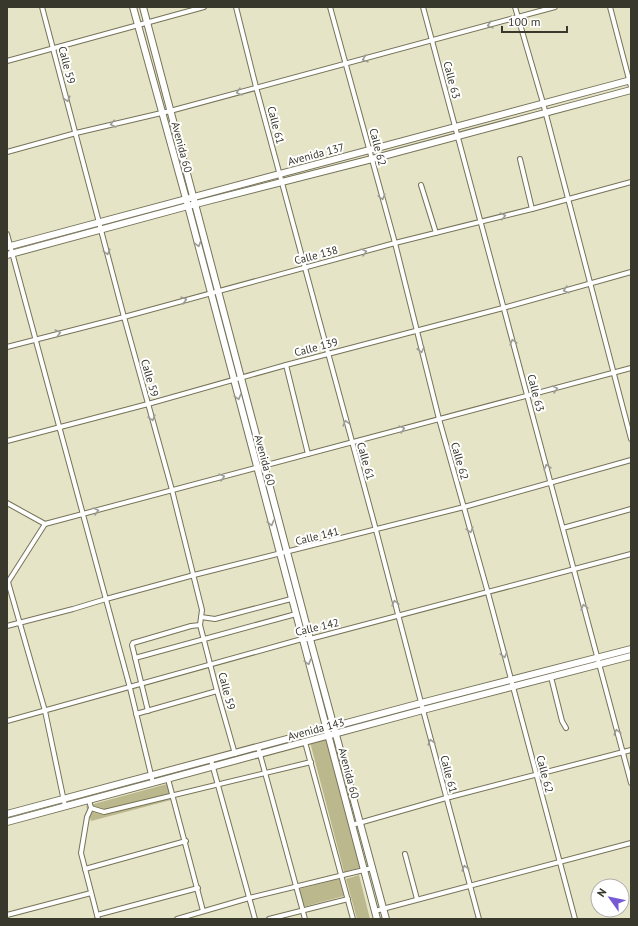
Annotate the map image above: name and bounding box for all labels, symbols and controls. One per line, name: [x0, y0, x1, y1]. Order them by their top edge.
scale bar: [502, 8, 567, 34]
text: 100 m: [508, 14, 541, 29]
one-way arrow: [487, 20, 493, 28]
street label: Calle 59: [55, 45, 79, 85]
one-way arrow: [362, 54, 369, 63]
street label: Calle 63: [440, 60, 464, 100]
one-way arrow: [236, 87, 243, 96]
one-way arrow: [62, 95, 71, 102]
street label: Calle 61: [264, 105, 288, 145]
one-way arrow: [110, 119, 117, 128]
street label: Avenida 60: [168, 120, 196, 174]
street label: Calle 62: [366, 127, 390, 167]
street label: Avenida 137: [286, 140, 346, 168]
one-way arrow: [378, 194, 386, 200]
one-way arrow: [500, 213, 506, 221]
one-way arrow: [193, 241, 201, 247]
street label: Calle 138: [293, 242, 339, 268]
one-way arrow: [102, 248, 111, 255]
one-way arrow: [360, 248, 367, 256]
one-way arrow: [563, 285, 570, 294]
one-way arrow: [180, 296, 187, 305]
one-way arrow: [54, 329, 61, 338]
street label: Calle 139: [293, 334, 339, 360]
one-way arrow: [509, 339, 517, 345]
one-way arrow: [417, 347, 425, 353]
street label: Calle 59: [138, 358, 162, 398]
street label: Calle 63: [524, 373, 548, 413]
one-way arrow: [551, 385, 558, 394]
one-way arrow: [234, 394, 242, 400]
one-way arrow: [147, 414, 156, 421]
one-way arrow: [343, 420, 351, 427]
one-way arrow: [398, 425, 405, 434]
street label: Avenida 60: [251, 433, 279, 487]
street label: Calle 61: [354, 441, 378, 481]
street label: Calle 62: [448, 441, 472, 481]
one-way arrow: [543, 464, 552, 471]
one-way arrow: [219, 474, 225, 482]
one-way arrow: [93, 507, 100, 515]
one-way arrow: [267, 519, 275, 526]
street label: Calle 141: [294, 524, 340, 548]
one-way arrow: [465, 526, 474, 533]
one-way arrow: [391, 600, 399, 606]
one-way arrow: [580, 603, 588, 610]
street label: Calle 142: [294, 615, 340, 639]
one-way arrow: [499, 651, 508, 658]
one-way arrow: [303, 658, 312, 665]
street label: Calle 59: [215, 671, 239, 711]
street label: Avenida 143: [286, 715, 346, 743]
one-way arrow: [613, 729, 622, 736]
one-way arrow: [428, 739, 436, 746]
street label: Avenida 60: [335, 746, 363, 800]
street label: Calle 61: [437, 754, 461, 794]
street label: Calle 62: [533, 754, 557, 794]
one-way arrow: [461, 865, 470, 872]
north arrow: [590, 878, 630, 918]
text: N: [594, 886, 609, 899]

